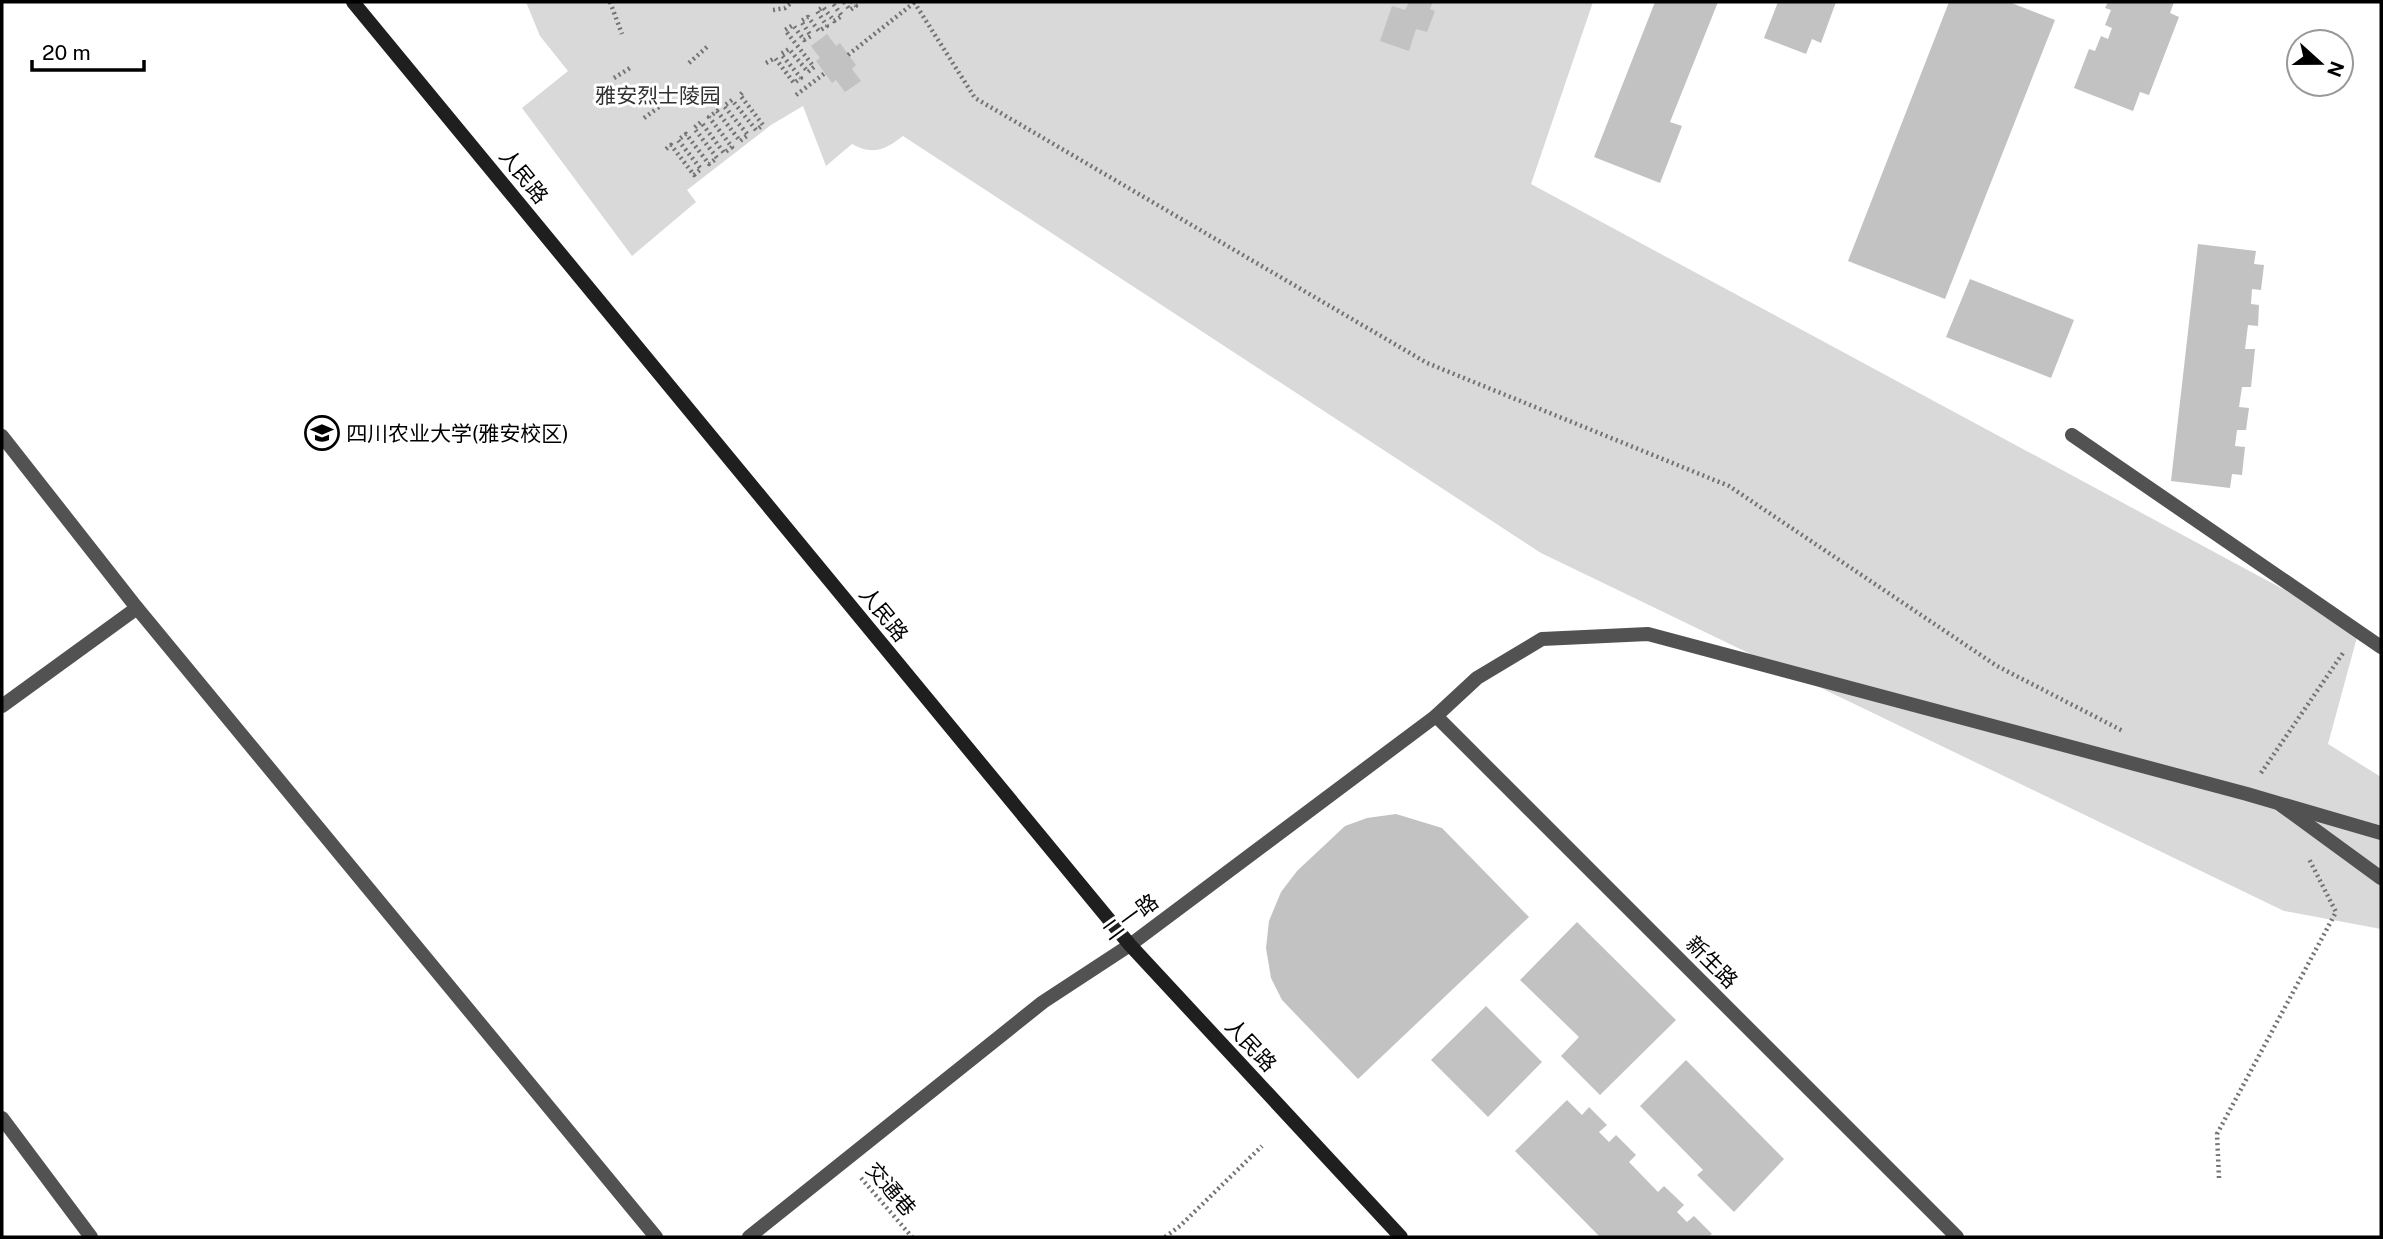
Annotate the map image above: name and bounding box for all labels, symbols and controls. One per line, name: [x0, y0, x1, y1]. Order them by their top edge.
scale bar: [32, 28, 144, 72]
north arrow: [2285, 28, 2355, 98]
text: 20 m: [42, 40, 91, 65]
text: N: [2323, 58, 2349, 80]
park label: 雅安烈士陵园: [595, 83, 721, 108]
street label: 人民路: [494, 144, 554, 208]
school or university icon: 四川农业大学(雅安校区): [303, 414, 341, 452]
place label: 四川农业大学(雅安校区): [346, 421, 569, 446]
street label: 人民路: [854, 582, 914, 646]
street label: 二一路: [1097, 888, 1163, 946]
street label: 新生路: [1681, 931, 1743, 993]
street label: 人民路: [1220, 1013, 1282, 1077]
street label: 交通巷: [861, 1157, 921, 1221]

